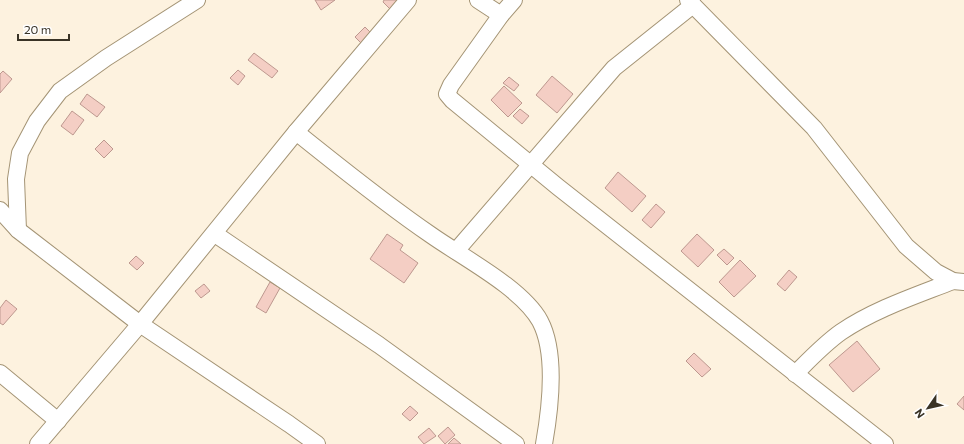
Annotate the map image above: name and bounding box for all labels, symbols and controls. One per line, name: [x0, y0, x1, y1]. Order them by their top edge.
scale bar: [18, 16, 69, 42]
text: 20 m: [24, 22, 51, 36]
north arrow: [908, 388, 948, 428]
text: N: [912, 407, 927, 421]

